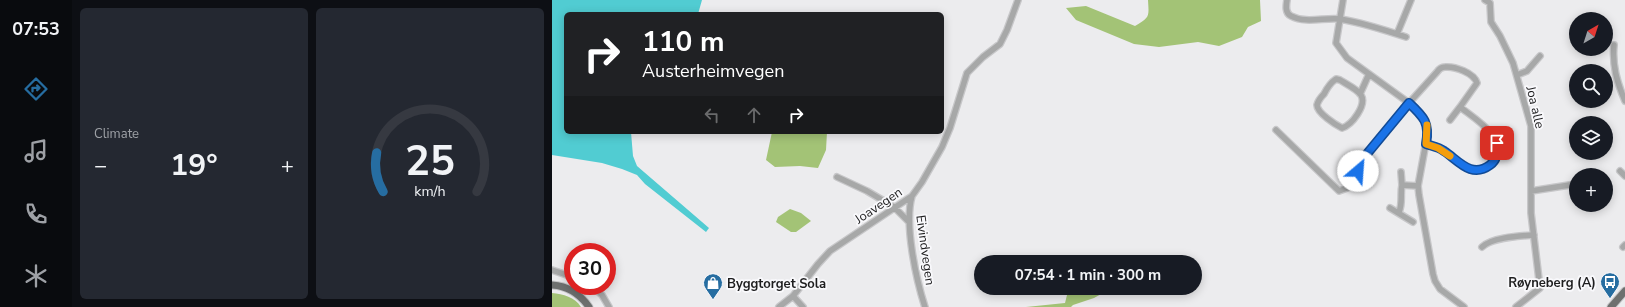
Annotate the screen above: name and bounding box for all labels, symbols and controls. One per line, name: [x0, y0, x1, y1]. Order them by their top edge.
north arrow: [1569, 12, 1613, 56]
map controls: [1569, 12, 1613, 212]
text: 07:53: [12, 17, 60, 41]
text: 110 m: [642, 23, 725, 61]
icon: right: [576, 28, 628, 80]
text: Austerheimvegen: [642, 59, 784, 83]
button: search: [1569, 64, 1613, 108]
icon: directions: [22, 75, 50, 103]
street label: Joa alle: [1521, 83, 1549, 130]
icon: left: [701, 104, 723, 126]
icon: ahead: [743, 104, 765, 126]
icon: right: [785, 104, 807, 126]
button: layers: [1569, 116, 1613, 160]
text: Climate: [94, 125, 139, 143]
pin: [1480, 126, 1514, 160]
text: 25: [405, 132, 455, 189]
icon: arrive: [1486, 132, 1508, 154]
icon: music: [22, 137, 50, 165]
text: 19°: [170, 145, 218, 186]
position arrow: [1337, 150, 1379, 192]
text: −: [94, 151, 107, 181]
text: +: [281, 151, 294, 181]
button: +: [1569, 168, 1613, 212]
text: km/h: [414, 181, 446, 200]
street label: Joavegen: [850, 183, 906, 229]
icon: phone: [22, 200, 50, 228]
street label: Eivindvegen: [911, 214, 939, 286]
speed limit sign: 30: [564, 243, 616, 295]
icon: climate: [22, 262, 50, 290]
text: 07:54 · 1 min · 300 m: [1015, 265, 1161, 285]
bus stop icon: Røyneberg (A): [1599, 271, 1621, 299]
shop icon: Byggtorget Sola: [702, 272, 724, 300]
place label: Røyneberg (A): [1508, 274, 1596, 292]
place label: Byggtorget Sola: [727, 275, 826, 293]

